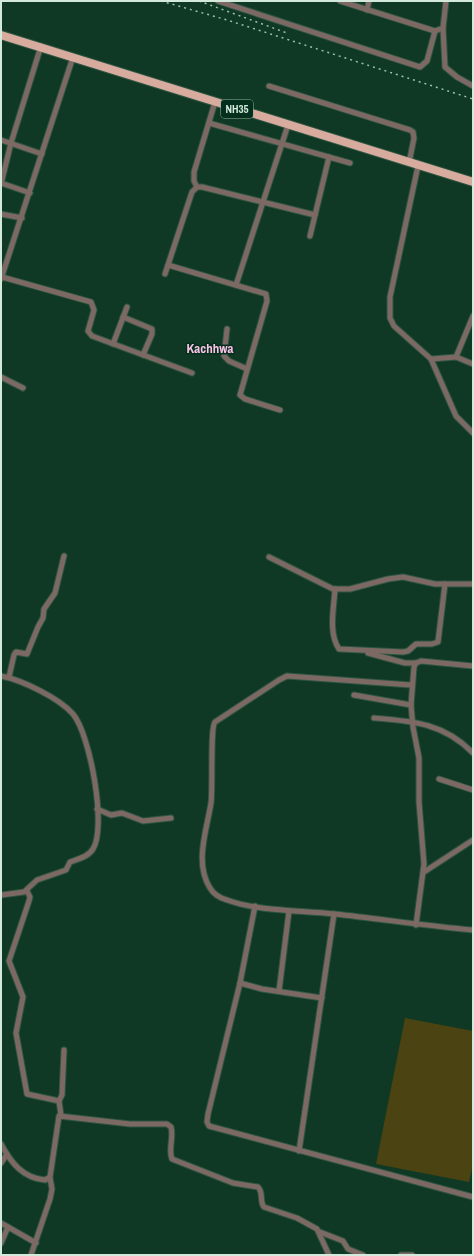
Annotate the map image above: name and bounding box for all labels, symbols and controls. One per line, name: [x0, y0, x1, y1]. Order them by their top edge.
road number: NH35: [221, 100, 253, 118]
district label: Kachhwa: [187, 340, 233, 357]

